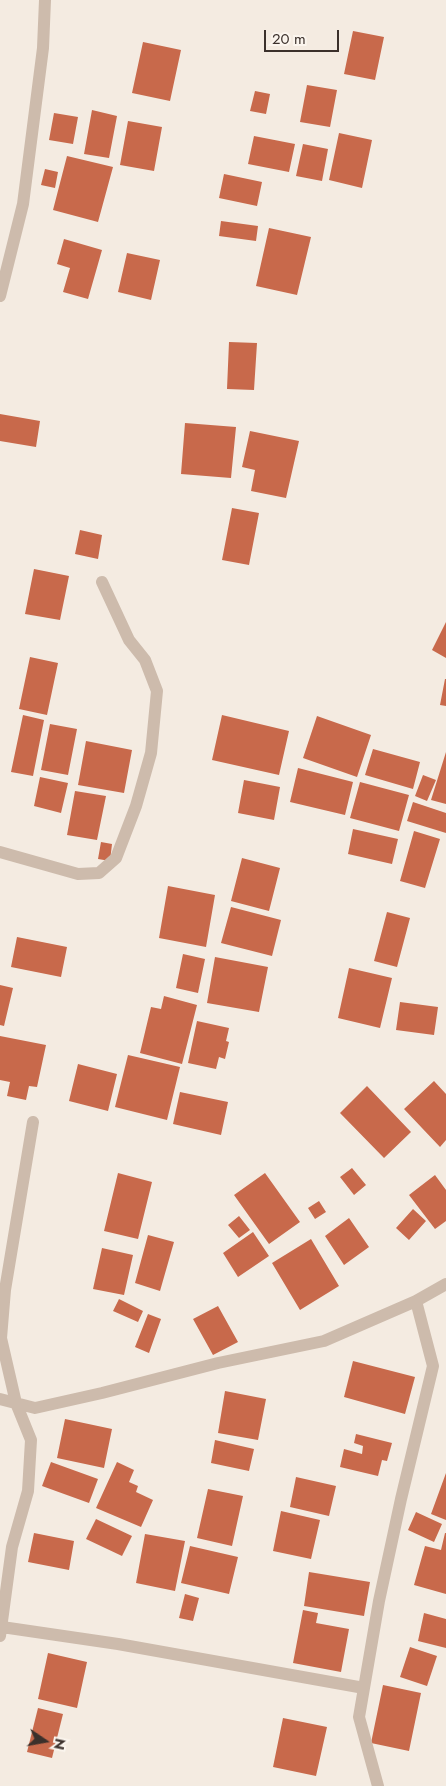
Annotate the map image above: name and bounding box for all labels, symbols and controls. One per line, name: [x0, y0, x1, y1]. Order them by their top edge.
scale bar: [266, 20, 341, 52]
text: 20 m: [272, 28, 306, 50]
north arrow: [20, 1716, 70, 1766]
text: N: [49, 1737, 71, 1752]

